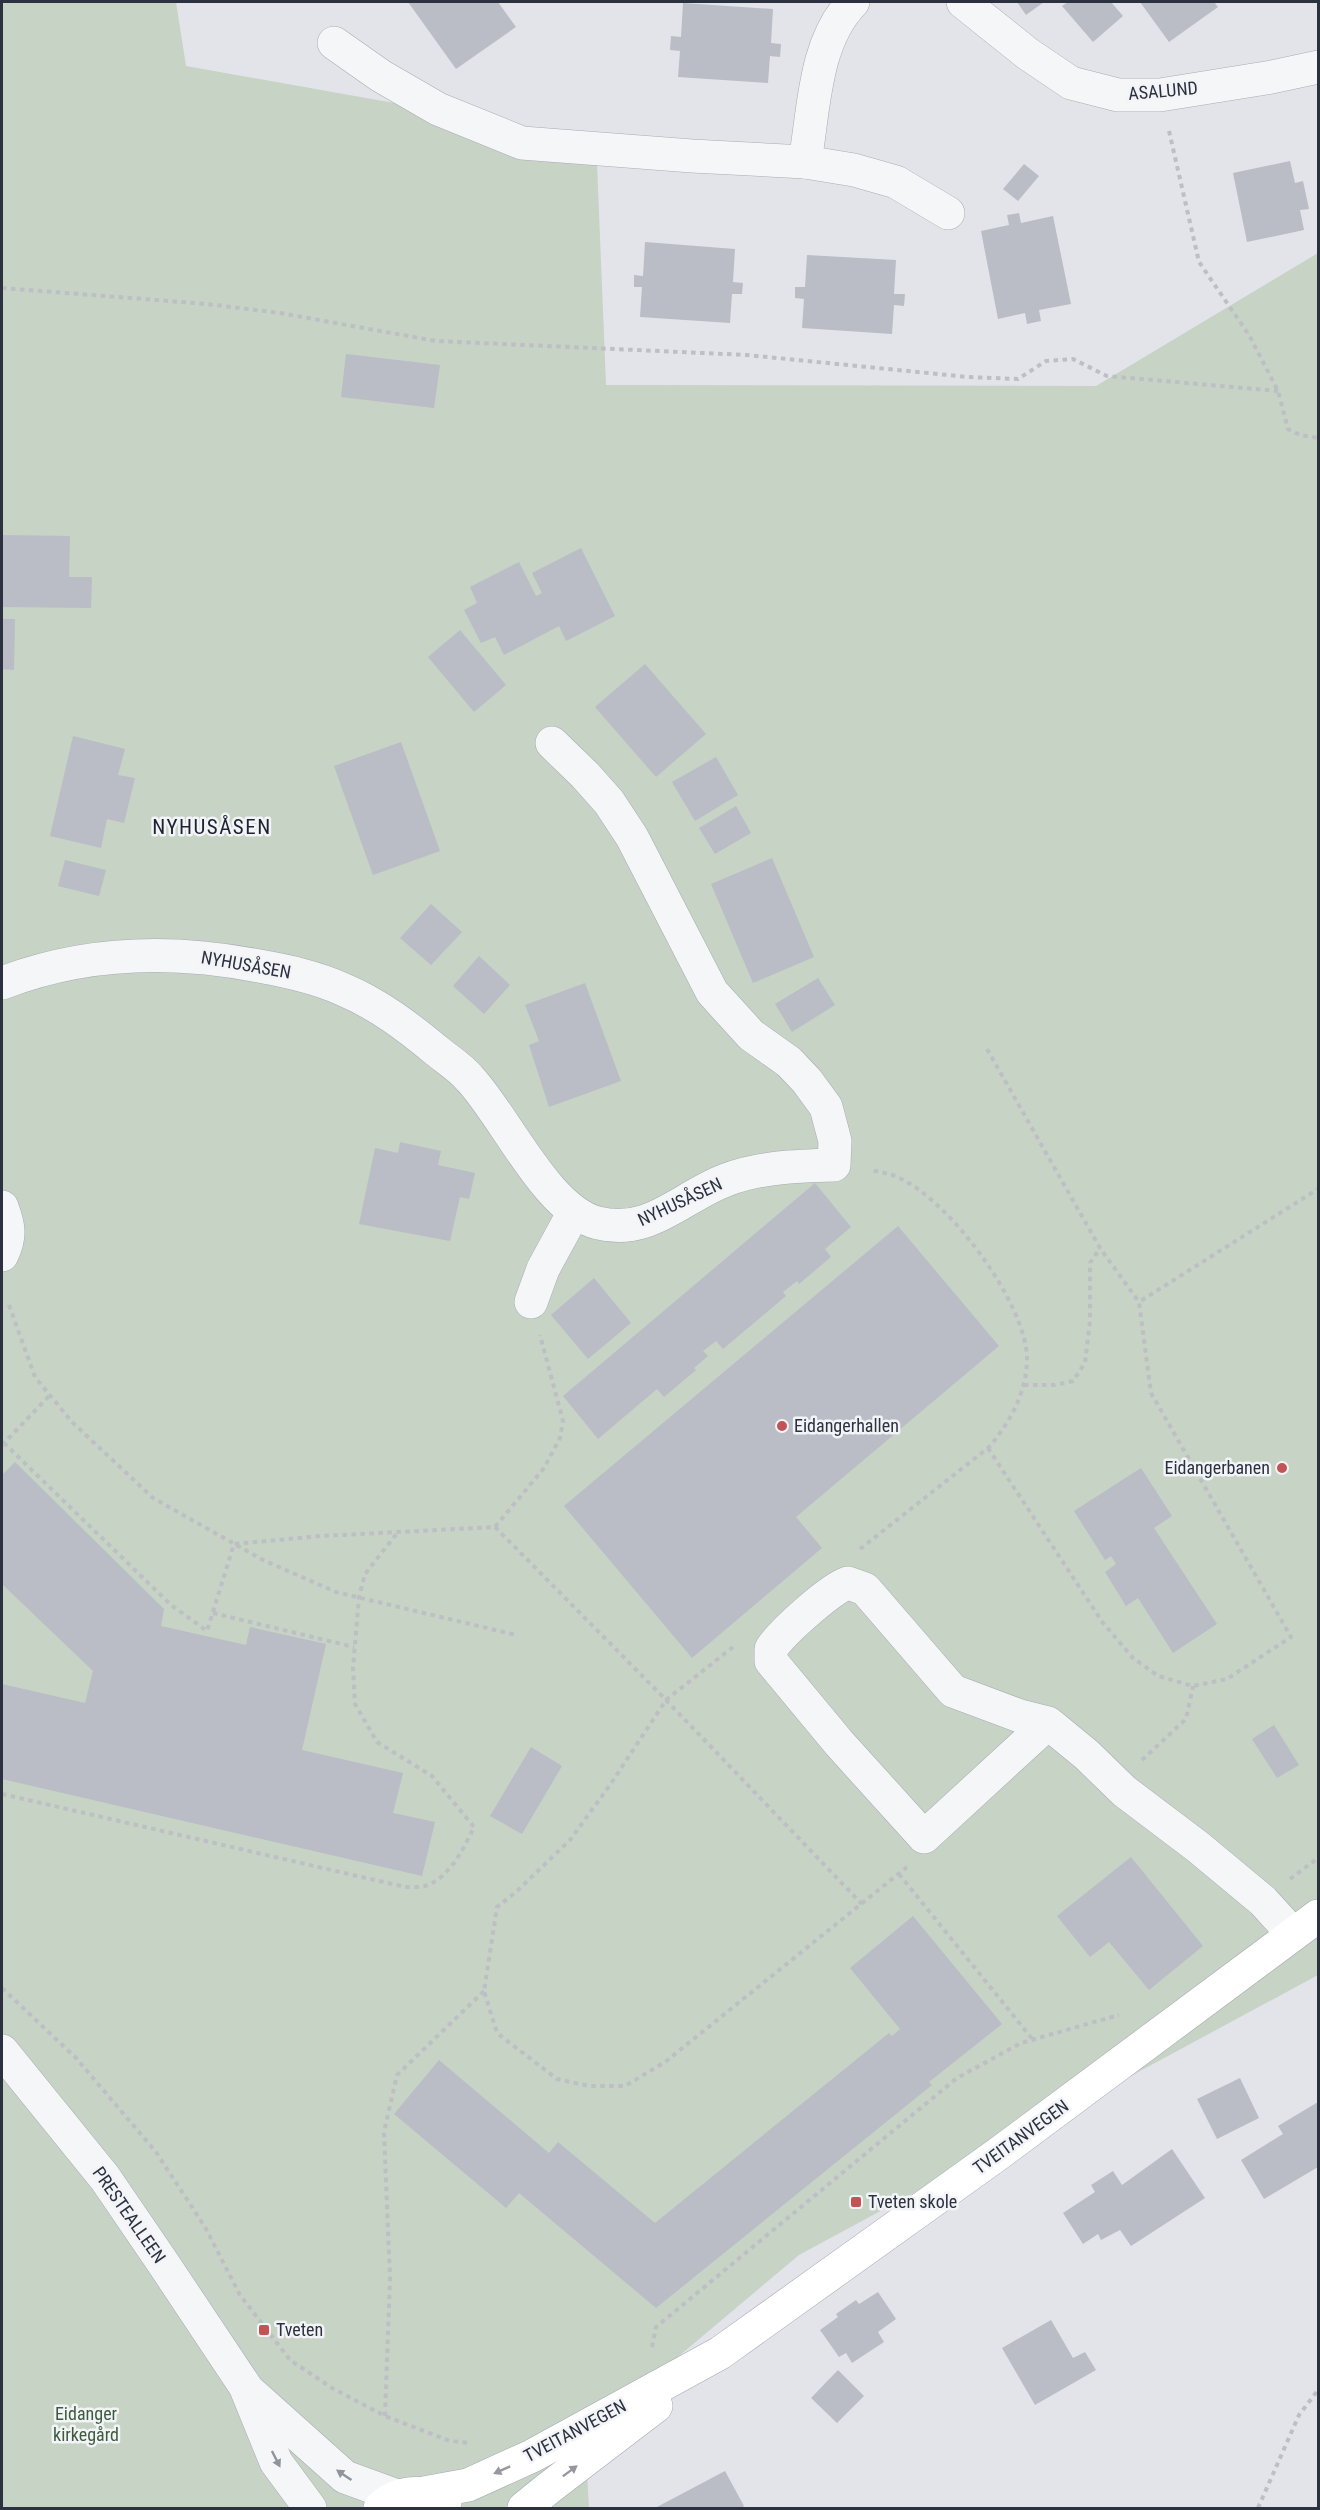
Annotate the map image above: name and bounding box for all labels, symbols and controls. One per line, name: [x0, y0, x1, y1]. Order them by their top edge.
street label: ASALUND: [1127, 77, 1199, 104]
district label: NYHUSÅSEN: [152, 815, 272, 839]
street label: NYHUSÅSEN: [200, 945, 293, 983]
street label: NYHUSÅSEN: [634, 1172, 725, 1230]
place label: Eidangerhallen: [794, 1415, 899, 1436]
marker: Eidangerhallen: [775, 1419, 789, 1433]
place label: Eidangerbanen: [1164, 1457, 1270, 1478]
marker: Eidangerbanen: [1275, 1461, 1289, 1475]
street label: TVEITANVEGEN: [969, 2095, 1072, 2178]
street label: PRESTEALLEEN: [88, 2163, 170, 2267]
place label: Tveten skole: [868, 2191, 957, 2212]
marker: Tveten skole: [849, 2195, 863, 2209]
place label: Tveten: [276, 2319, 323, 2340]
marker: Tveten: [257, 2323, 271, 2337]
street label: TVEITANVEGEN: [520, 2395, 629, 2466]
park label: Eidanger kirkegård: [53, 2403, 119, 2445]
one-way arrow: [271, 2451, 281, 2468]
one-way arrow: [493, 2465, 510, 2474]
one-way arrow: [562, 2466, 577, 2478]
one-way arrow: [335, 2469, 352, 2480]

